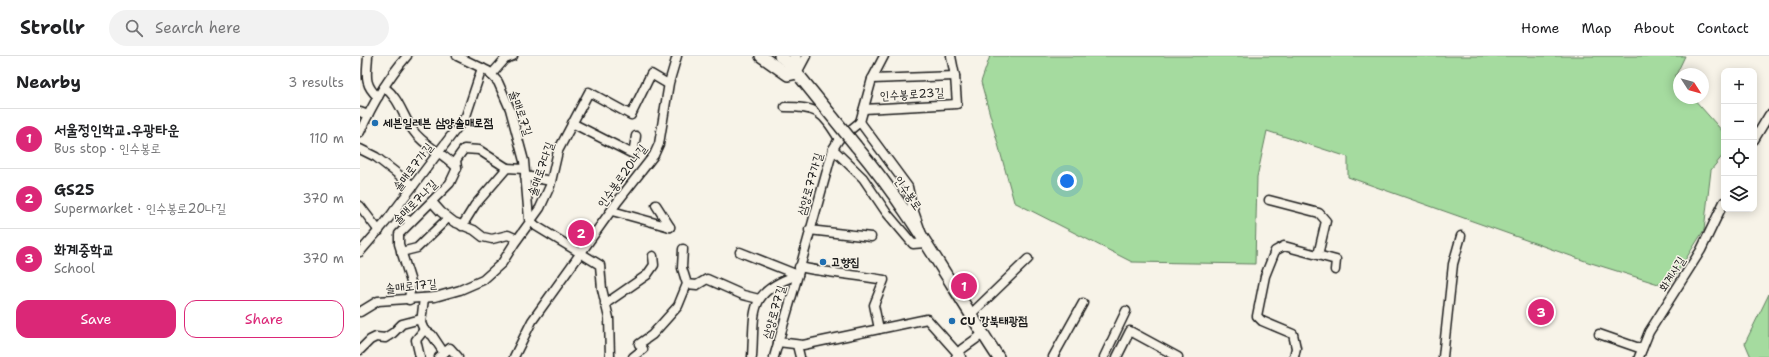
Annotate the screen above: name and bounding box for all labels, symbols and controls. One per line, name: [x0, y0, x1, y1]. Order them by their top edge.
search box: [109, 10, 389, 46]
text: Strollr: [20, 15, 85, 40]
icon: search: [123, 17, 145, 39]
text: Search here: [155, 18, 241, 38]
text: Home: [1521, 19, 1560, 37]
text: Map: [1582, 19, 1612, 37]
text: About: [1634, 19, 1675, 37]
text: Contact: [1697, 19, 1749, 37]
north arrow: [1673, 68, 1709, 104]
map controls: [1721, 68, 1757, 212]
button: +: [1721, 68, 1757, 104]
text: Nearby: [16, 71, 81, 93]
text: 3 results: [288, 74, 344, 91]
street label: 인수봉로23길: [879, 84, 945, 104]
street label: 솔매로7길: [506, 88, 536, 138]
button: −: [1721, 104, 1757, 140]
place label: 세븐일레븐 삼양솔매로점: [382, 115, 494, 131]
marker: 세븐일레븐 삼양솔매로점: [370, 118, 380, 128]
text: 서울정인학교.우광타운: [54, 120, 179, 140]
text: 1: [26, 130, 32, 147]
text: 110 m: [309, 130, 344, 147]
street label: 솔매로7가길: [390, 139, 437, 194]
street label: 솔매로7다길: [524, 139, 558, 198]
text: Bus stop · 인수봉로: [54, 140, 161, 157]
button: locate: [1721, 140, 1757, 176]
street label: 인수봉로20나길: [594, 141, 651, 211]
street label: 삼양로77가길: [793, 151, 827, 217]
your location: [1057, 171, 1077, 191]
street label: 인수봉로: [890, 173, 926, 213]
street label: 솔매로7나길: [389, 176, 441, 228]
button: layers: [1721, 176, 1757, 212]
text: GS25: [54, 180, 94, 200]
text: 2: [24, 190, 34, 207]
text: 370 m: [302, 190, 344, 207]
text: Supermarket · 인수봉로20나길: [54, 200, 226, 217]
pin: 2: [568, 218, 594, 248]
text: 화계중학교: [54, 240, 114, 260]
text: 3: [24, 250, 34, 267]
text: 370 m: [302, 250, 344, 267]
street label: 화계사길: [1655, 253, 1689, 295]
place label: 고향집: [831, 254, 860, 270]
marker: 고향집: [818, 257, 828, 267]
text: School: [54, 260, 95, 277]
pin: 1: [951, 271, 977, 301]
street label: 솔매로17길: [385, 275, 438, 297]
street label: 삼양로77길: [759, 283, 789, 341]
pin: 3: [1528, 297, 1554, 327]
button: Save: [16, 300, 176, 338]
button: Share: [184, 300, 344, 338]
place label: CU 강북태광점: [960, 313, 1028, 329]
marker: CU 강북태광점: [947, 316, 957, 326]

